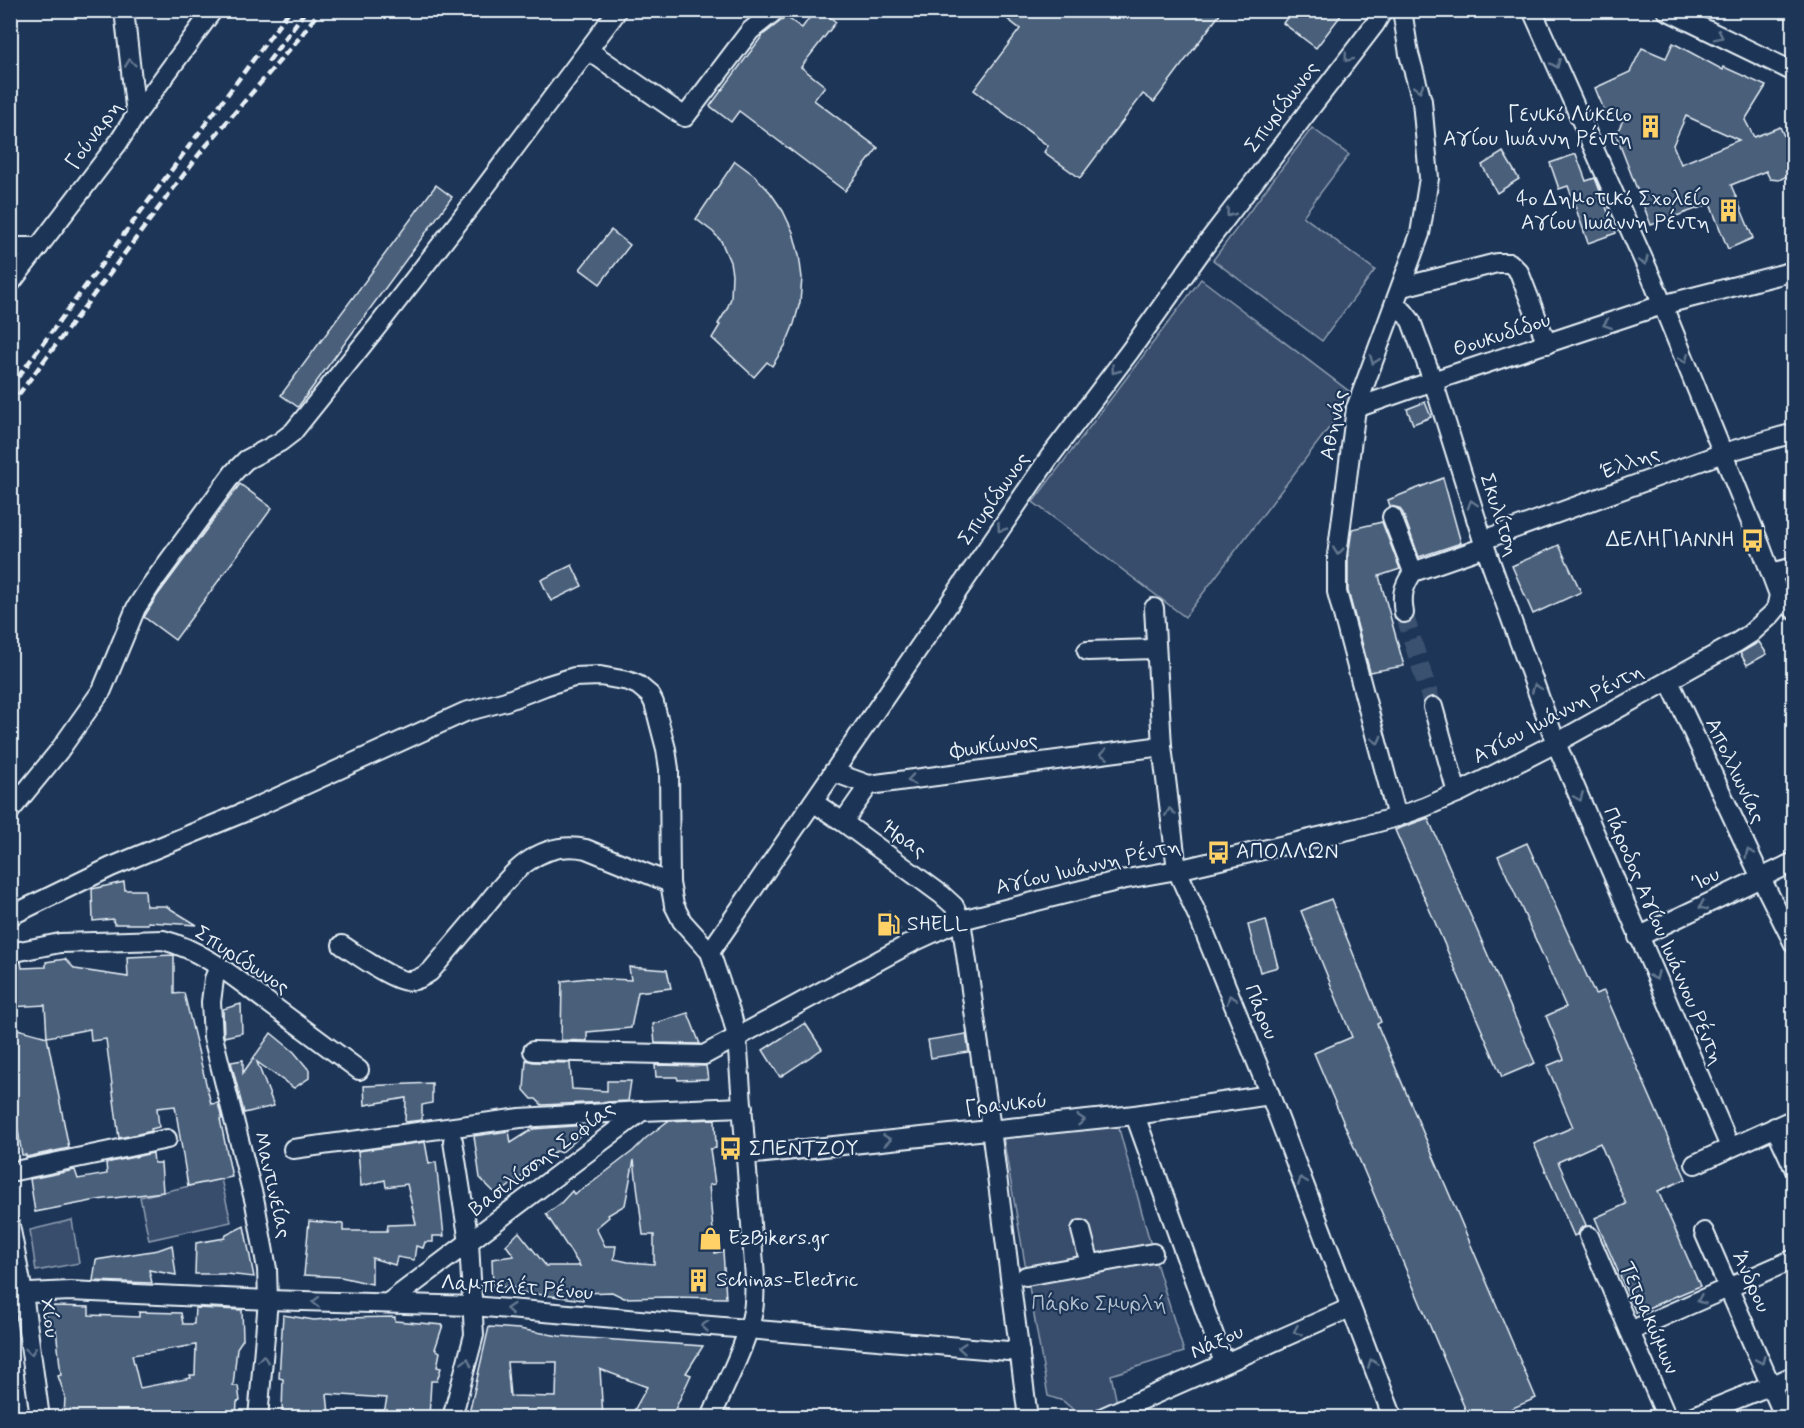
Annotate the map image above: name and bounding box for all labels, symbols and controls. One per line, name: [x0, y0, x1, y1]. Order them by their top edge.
one-way arrow: [1712, 28, 1723, 40]
one-way arrow: [1345, 51, 1356, 62]
street label: Σπυρίδωνος: [1238, 56, 1326, 158]
one-way arrow: [125, 58, 137, 67]
one-way arrow: [1549, 58, 1561, 69]
one-way arrow: [1411, 83, 1424, 93]
street label: Γούναρη: [59, 95, 129, 175]
place label: Γενικό Λύκειο Αγίου Ιωάννη Ρέντη: [1443, 101, 1632, 153]
building icon: Γενικό Λύκειο Αγίου Ιωάννη Ρέντη: [1637, 114, 1663, 140]
place label: 4ο Δημοτικό Σχολείο Αγίου Ιωάννη Ρέντη: [1516, 185, 1710, 237]
building icon: 4ο Δημοτικό Σχολείο Αγίου Ιωάννη Ρέντη: [1715, 198, 1741, 224]
one-way arrow: [1226, 206, 1237, 217]
one-way arrow: [1637, 255, 1649, 266]
street label: Θουκυδίδου: [1450, 306, 1554, 364]
one-way arrow: [1602, 317, 1613, 329]
one-way arrow: [1677, 353, 1689, 364]
one-way arrow: [1369, 354, 1382, 365]
one-way arrow: [1111, 364, 1122, 375]
street label: Αθηνάς: [1313, 387, 1355, 463]
street label: Έλλης: [1597, 439, 1663, 487]
street label: Σπυρίδωνος: [952, 447, 1036, 551]
street label: Σκυλίτση: [1473, 470, 1525, 560]
one-way arrow: [1466, 499, 1479, 510]
one-way arrow: [997, 522, 1008, 533]
place label: ΔΕΛΗΓΙΑΝΝΗ: [1606, 526, 1735, 554]
bus stop icon: ΔΕΛΗΓΙΑΝΝΗ: [1740, 527, 1766, 553]
one-way arrow: [1332, 546, 1344, 555]
street label: Αγίου Ιωάννη Ρέντη: [1467, 656, 1648, 771]
one-way arrow: [1530, 683, 1543, 694]
street label: Απολλωνίας: [1698, 714, 1772, 828]
street label: Φωκίωνος: [948, 726, 1039, 766]
one-way arrow: [1369, 735, 1382, 745]
one-way arrow: [1099, 747, 1109, 759]
one-way arrow: [906, 773, 915, 785]
one-way arrow: [1572, 790, 1584, 801]
street label: Πάροδος Αγίου Ιωάννου Ρέντη: [1596, 802, 1731, 1069]
one-way arrow: [1164, 807, 1177, 816]
street label: Ήρας: [876, 813, 932, 865]
street label: Αγίου Ιωάννη Ρέντη: [992, 831, 1183, 902]
place label: ΑΠΟΛΛΩΝ: [1236, 838, 1338, 866]
bus stop icon: ΑΠΟΛΛΩΝ: [1205, 839, 1231, 865]
one-way arrow: [1745, 849, 1757, 860]
street label: Ίου: [1687, 860, 1725, 898]
one-way arrow: [1698, 898, 1709, 910]
place label: SHELL: [907, 910, 968, 938]
fuel station icon: SHELL: [876, 911, 902, 937]
street label: Σπυρίδωνος: [189, 919, 295, 1001]
one-way arrow: [1648, 970, 1660, 981]
street label: Πάρου: [1237, 980, 1285, 1044]
one-way arrow: [1226, 994, 1238, 1005]
street label: Γρανικού: [964, 1087, 1048, 1123]
street label: Βασιλίσσης Σοφίας: [463, 1095, 621, 1223]
one-way arrow: [1077, 1114, 1086, 1127]
street label: Μαντινείας: [246, 1129, 298, 1241]
one-way arrow: [883, 1134, 892, 1147]
place label: ΣΠΕΝΤΖΟΥ: [749, 1135, 859, 1163]
bus stop icon: ΣΠΕΝΤΖΟΥ: [718, 1136, 744, 1162]
one-way arrow: [1297, 1176, 1309, 1187]
place label: EzBikers.gr: [728, 1224, 829, 1252]
shop icon: EzBikers.gr: [697, 1225, 723, 1251]
street label: Άνδρου: [1725, 1247, 1777, 1317]
street label: Τετρακώμων: [1613, 1257, 1685, 1379]
place label: Schinas-Electric: [716, 1266, 859, 1294]
building icon: Schinas-Electric: [685, 1267, 711, 1293]
street label: Λαμπελέτ Ρένου: [440, 1268, 594, 1307]
park label: Πάρκο Σµυρλή: [1031, 1290, 1167, 1318]
one-way arrow: [1697, 1292, 1708, 1304]
one-way arrow: [311, 1295, 320, 1308]
street label: Χίου: [32, 1296, 66, 1340]
one-way arrow: [506, 1303, 515, 1316]
street label: Νάξου: [1186, 1318, 1248, 1366]
one-way arrow: [700, 1320, 709, 1333]
one-way arrow: [1292, 1324, 1303, 1336]
one-way arrow: [957, 1341, 966, 1354]
one-way arrow: [24, 1346, 36, 1356]
one-way arrow: [1754, 1354, 1766, 1365]
one-way arrow: [256, 1355, 269, 1364]
one-way arrow: [459, 1357, 472, 1367]
one-way arrow: [1366, 1358, 1379, 1369]

